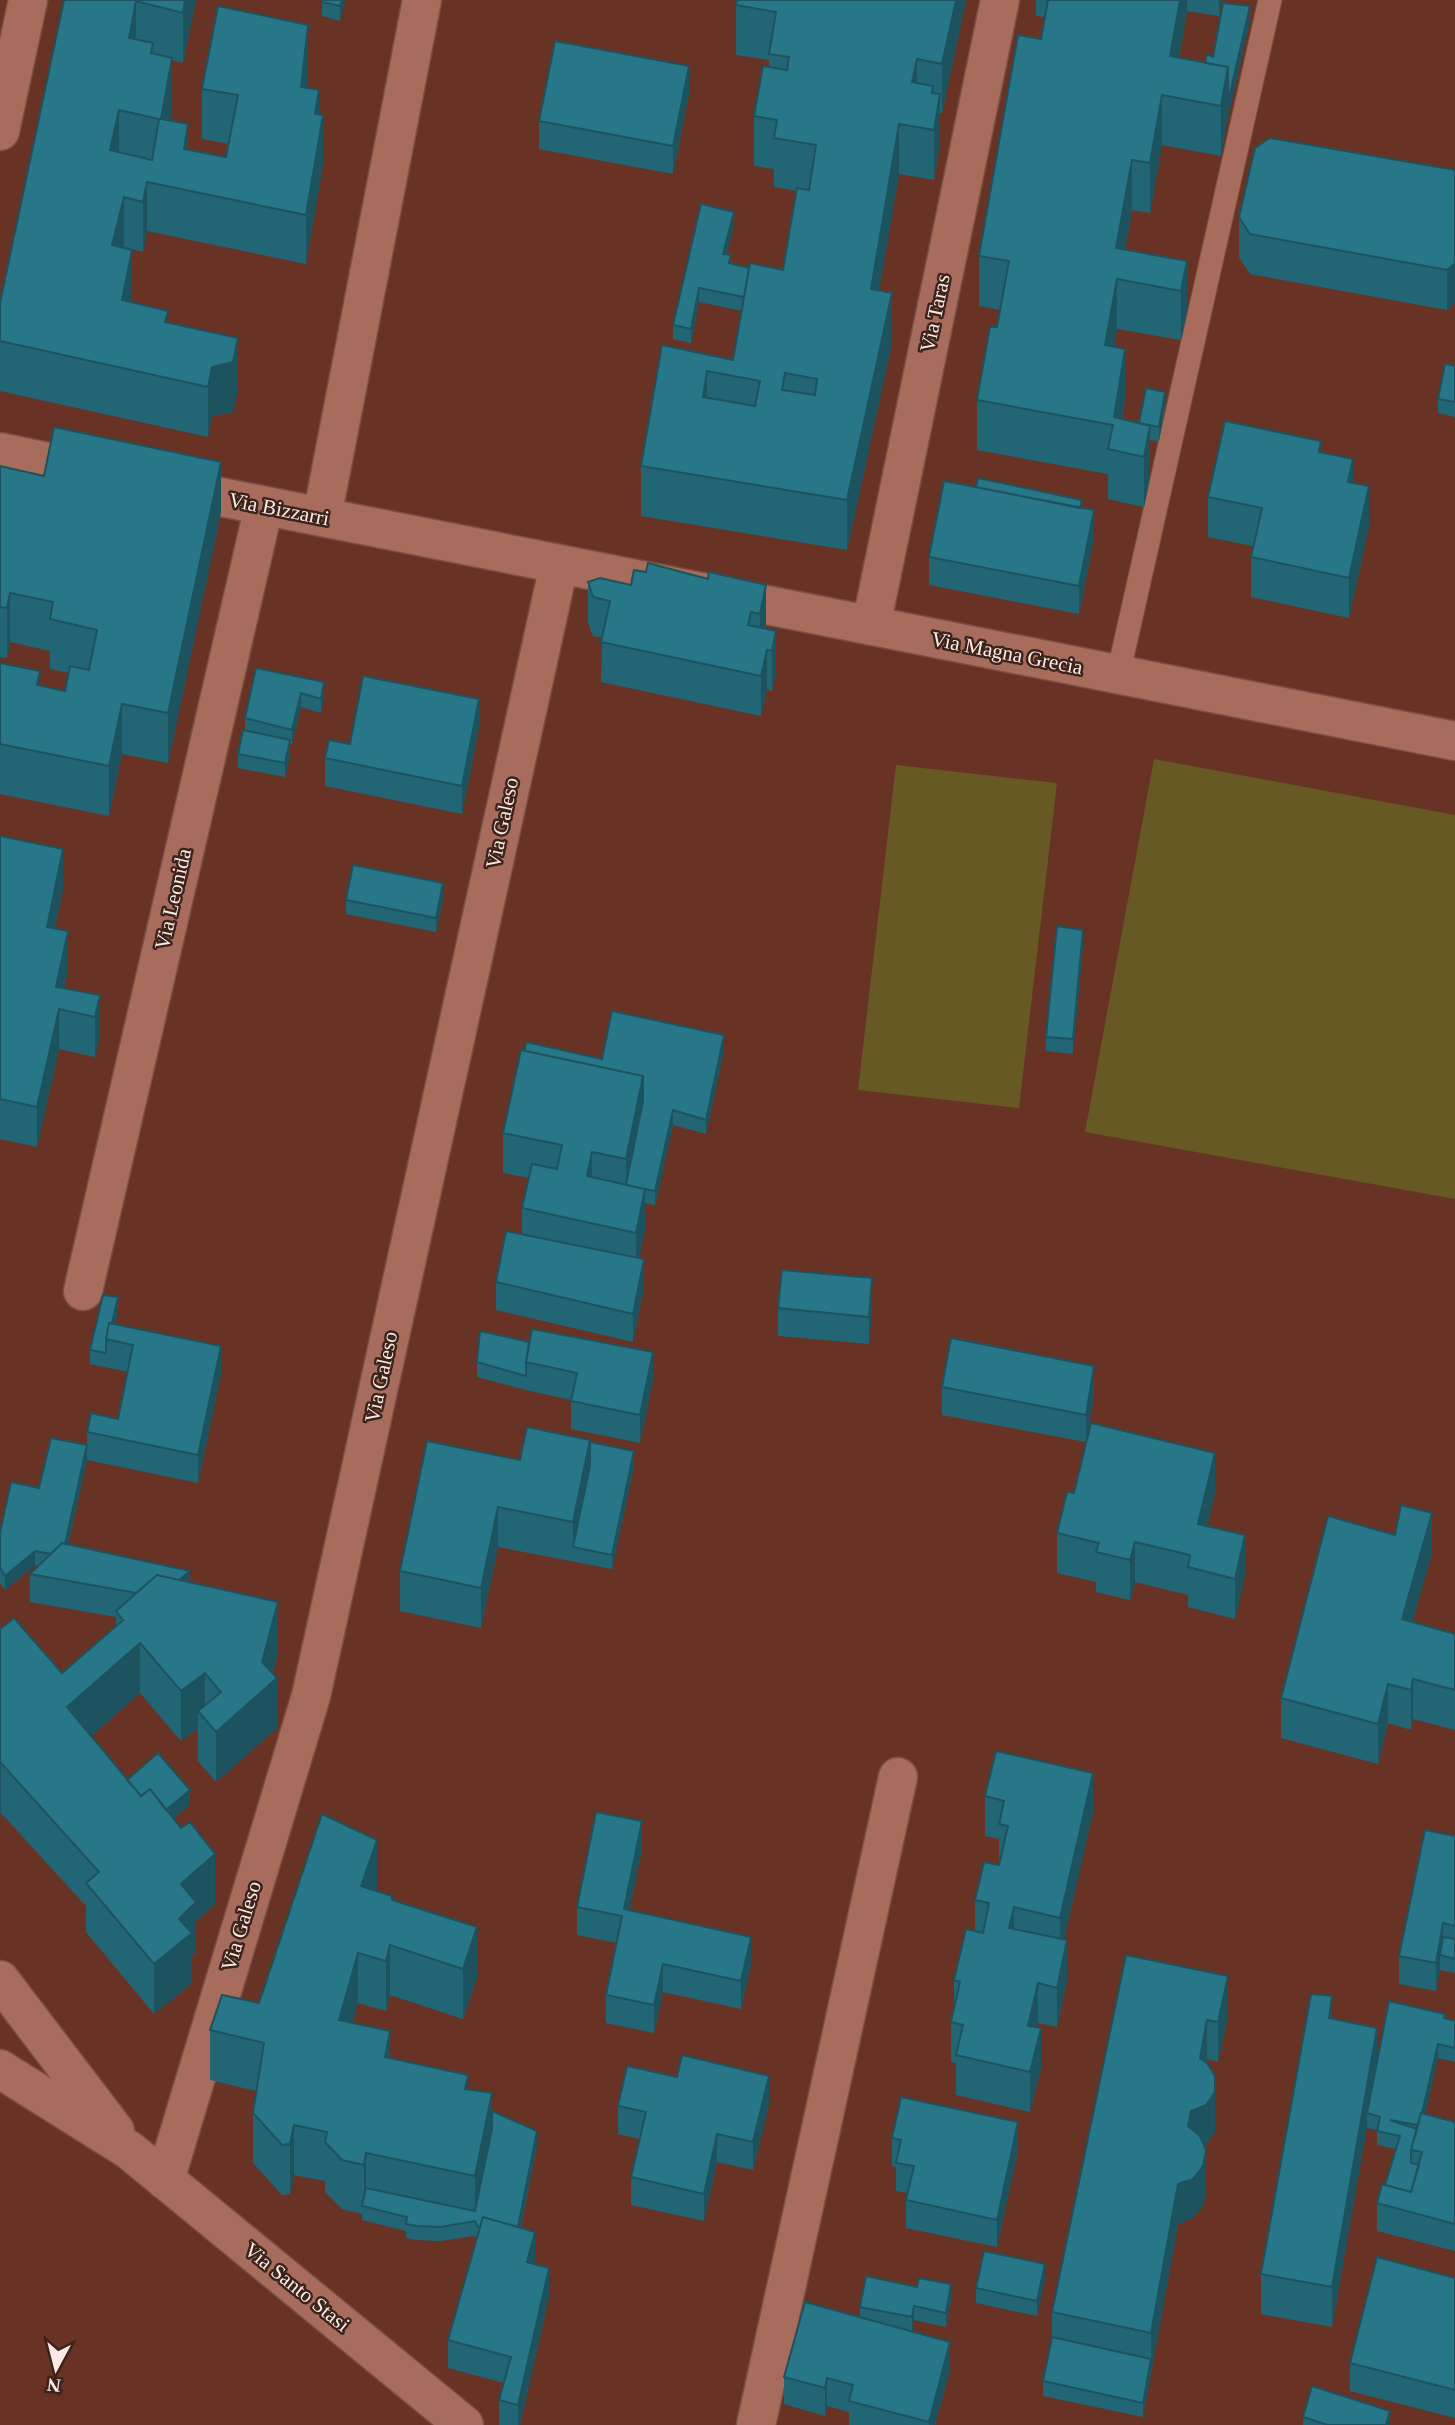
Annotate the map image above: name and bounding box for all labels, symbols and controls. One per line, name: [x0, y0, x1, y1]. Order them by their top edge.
street label: Via Taras: [915, 272, 955, 354]
street label: Via Bizzarri: [227, 487, 331, 531]
street label: Via Magna Grecia: [929, 627, 1085, 680]
street label: Via Galeso: [481, 775, 523, 871]
street label: Via Leonida: [150, 845, 196, 952]
street label: Via Galeso: [360, 1329, 402, 1425]
street label: Via Galeso: [216, 1878, 266, 1974]
street label: Via Santo Stasi: [240, 2237, 355, 2337]
north arrow: [21, 2334, 91, 2404]
text: N: [46, 2374, 62, 2397]

